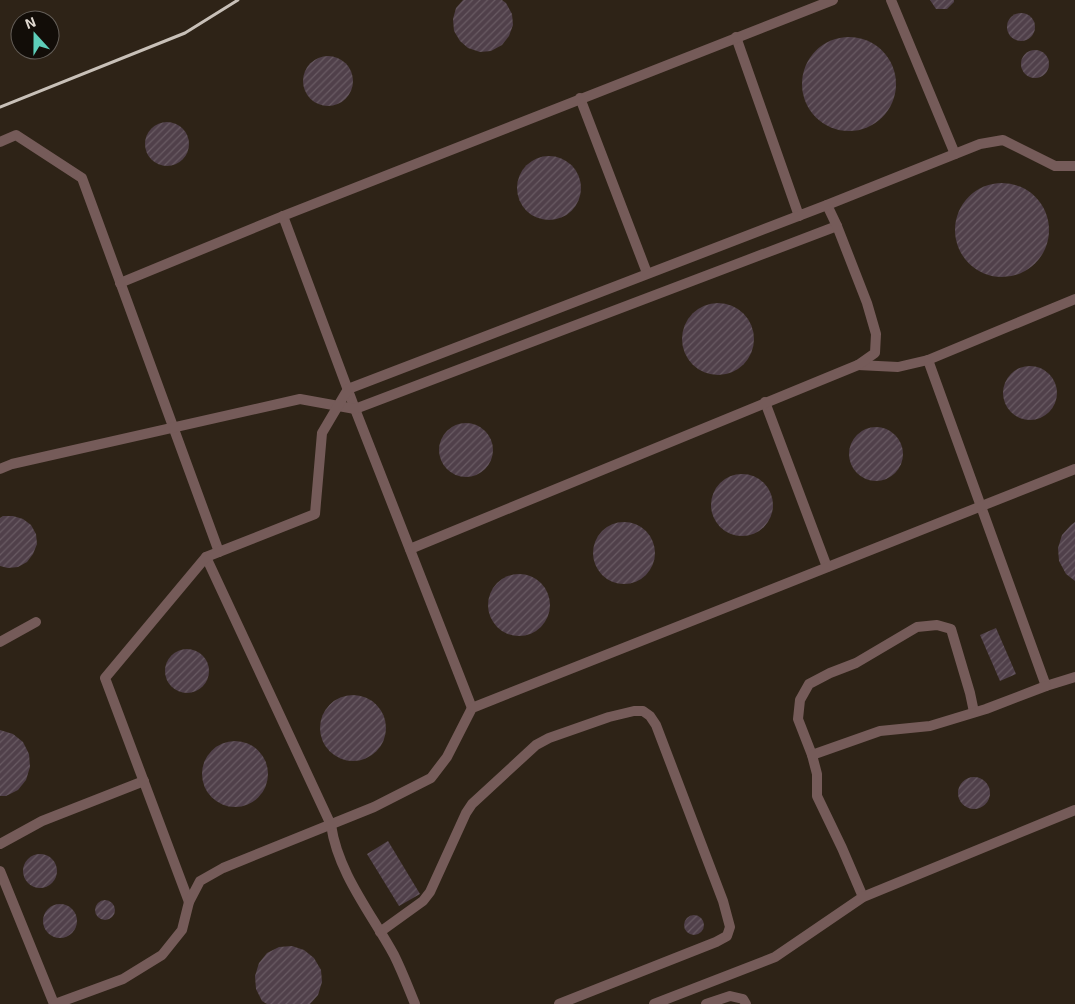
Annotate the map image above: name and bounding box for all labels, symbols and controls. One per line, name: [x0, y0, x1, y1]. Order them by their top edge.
north arrow: [10, 10, 60, 60]
text: N: [22, 13, 38, 32]

